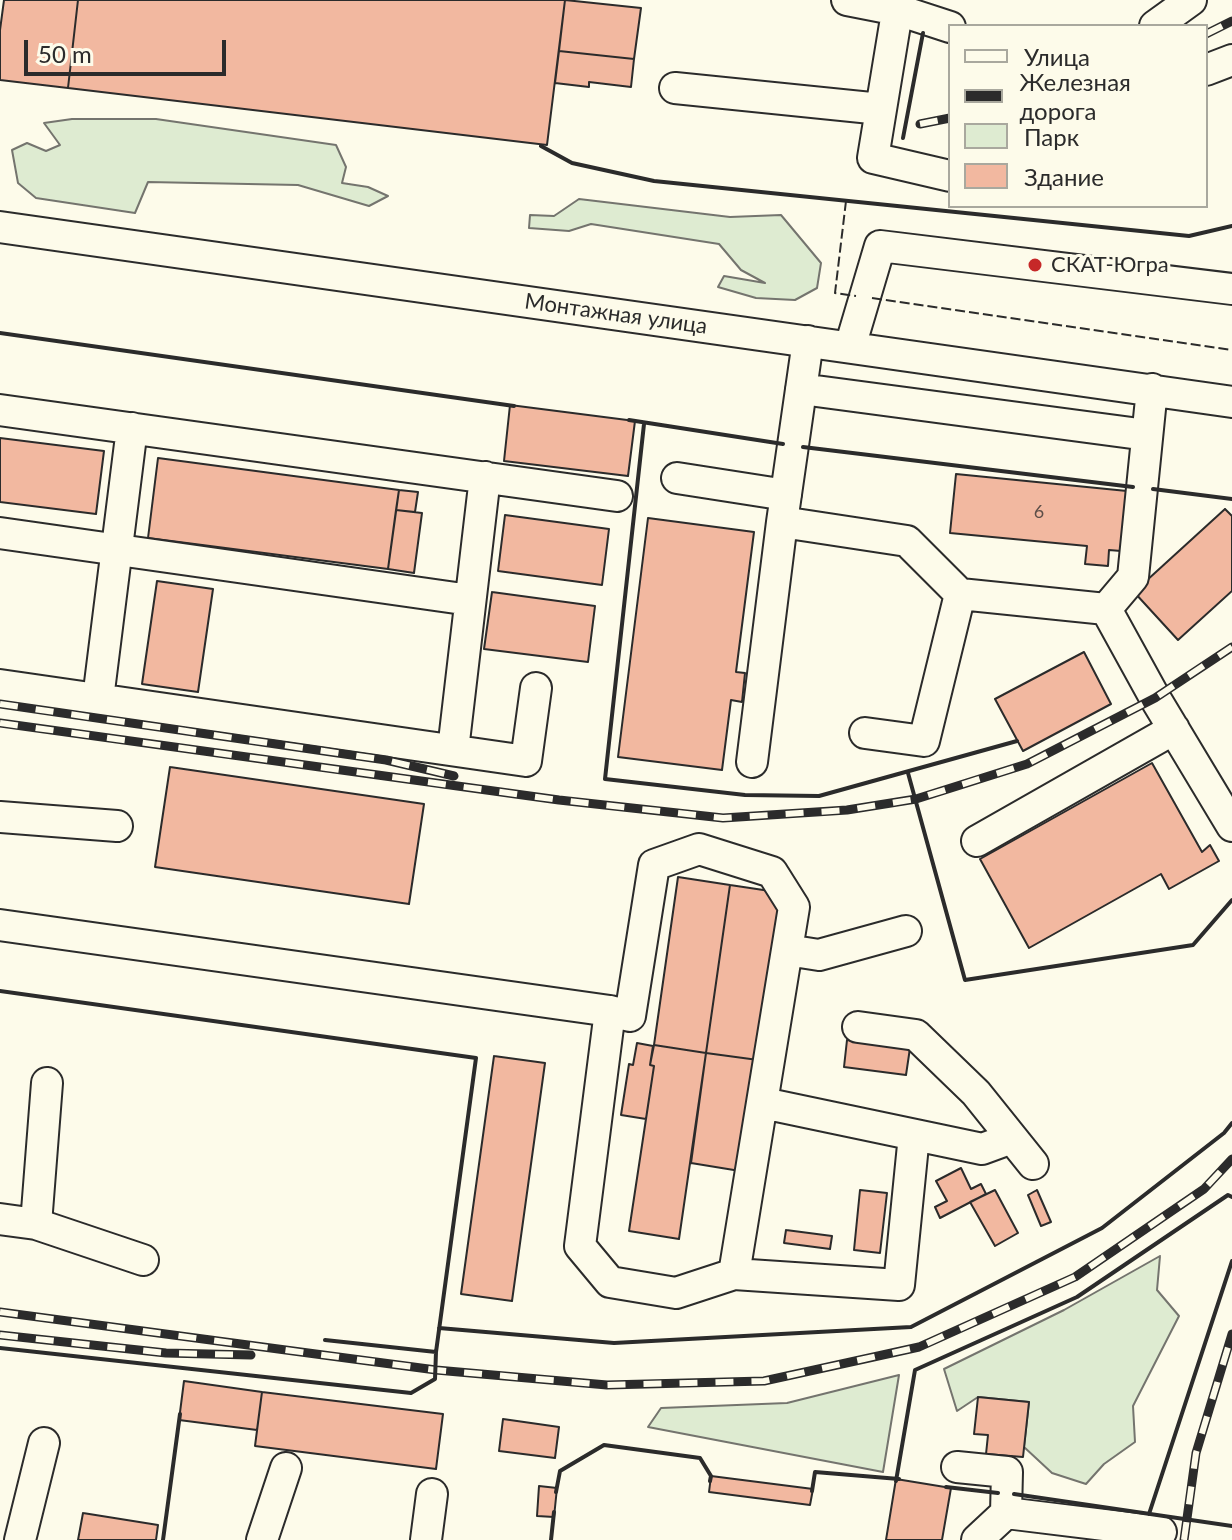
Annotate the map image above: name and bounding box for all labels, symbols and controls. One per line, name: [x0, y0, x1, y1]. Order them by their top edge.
scale bar: [28, 24, 230, 74]
legend: [948, 24, 1208, 208]
text: 50 m: [38, 39, 92, 68]
text: Улица: [1024, 42, 1090, 71]
text: Железная дорога: [1019, 67, 1131, 125]
text: Парк: [1024, 122, 1079, 151]
text: Здание: [1024, 162, 1104, 191]
place label: СКАТ-Югра: [1051, 252, 1169, 278]
marker: СКАТ-Югра: [1026, 256, 1044, 274]
street label: Монтажная улица: [523, 288, 709, 340]
house number: 6: [1034, 501, 1044, 523]

